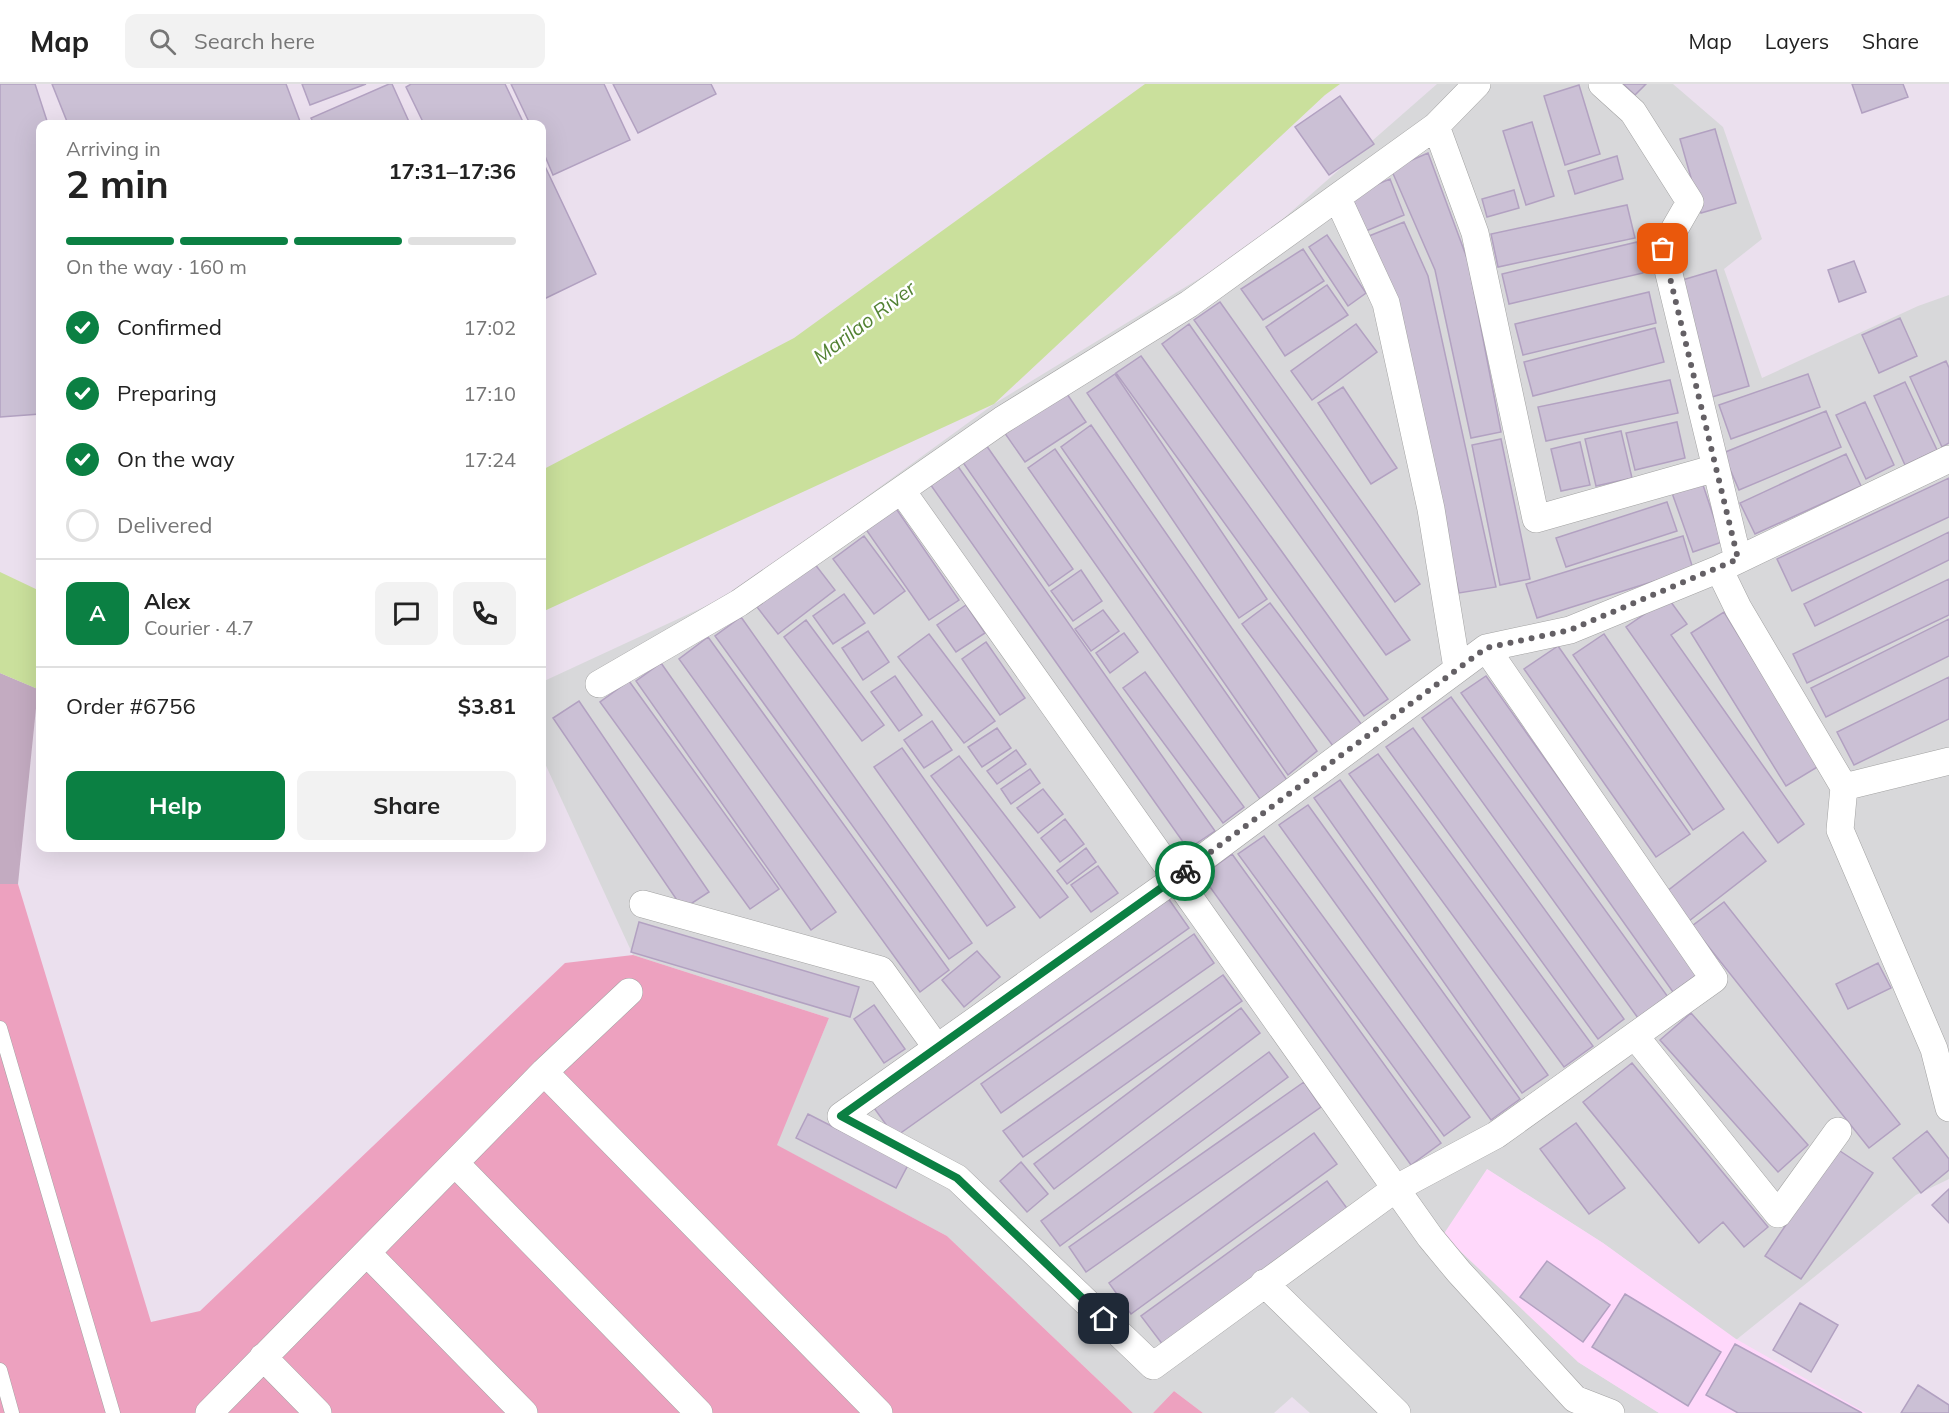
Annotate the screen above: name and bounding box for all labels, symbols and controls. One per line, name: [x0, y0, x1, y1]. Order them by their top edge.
search box: [125, 14, 545, 68]
text: Map: [30, 24, 89, 59]
icon: search: [146, 25, 179, 58]
text: Search here: [194, 27, 315, 55]
text: Map: [1689, 28, 1732, 54]
text: Layers: [1765, 28, 1829, 54]
text: Share: [1862, 28, 1919, 54]
text: Arriving in: [66, 136, 161, 161]
text: 17:31–17:36: [388, 157, 516, 185]
text: 2 min: [66, 159, 169, 208]
pin: [1637, 223, 1688, 274]
icon: bag: [1646, 232, 1679, 265]
text: On the way · 160 m: [66, 254, 247, 279]
water label: Marilao River: [808, 275, 921, 369]
icon: check: [66, 311, 99, 344]
text: Confirmed: [117, 313, 222, 341]
text: 17:02: [463, 315, 516, 340]
icon: check: [66, 377, 99, 410]
text: Preparing: [117, 379, 217, 407]
text: 17:10: [463, 381, 516, 406]
icon: check: [66, 443, 99, 476]
text: On the way: [117, 445, 235, 473]
text: 17:24: [463, 447, 516, 472]
text: Delivered: [117, 511, 212, 539]
button: chat: [375, 582, 438, 645]
button: phone: [453, 582, 516, 645]
text: Alex: [144, 587, 190, 615]
text: A: [89, 599, 106, 627]
text: Courier · 4.7: [144, 615, 254, 640]
text: Order #6756: [66, 692, 196, 720]
text: $3.81: [458, 692, 516, 720]
button: Help: [66, 771, 285, 840]
button: Share: [297, 771, 516, 840]
courier: [1155, 841, 1215, 901]
icon: bike: [1169, 855, 1202, 888]
pin: [1078, 1293, 1129, 1344]
icon: home: [1087, 1302, 1120, 1335]

